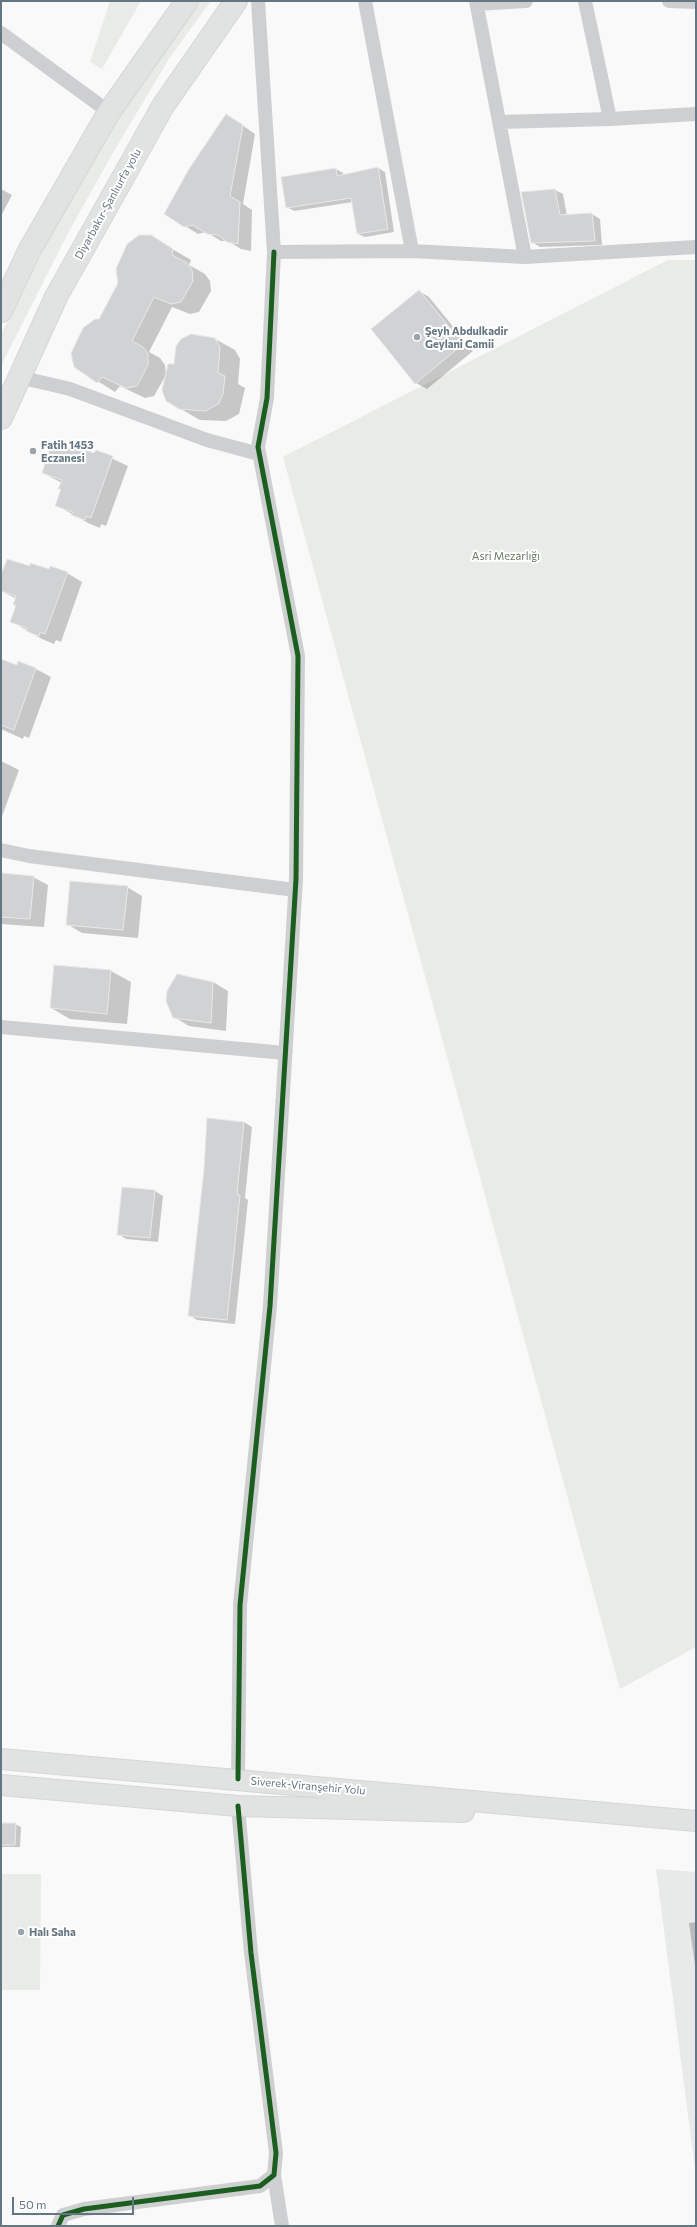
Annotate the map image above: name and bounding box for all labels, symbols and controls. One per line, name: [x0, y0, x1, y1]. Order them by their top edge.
street label: Diyarbakır-Şanlıurfa yolu: [72, 146, 144, 262]
place label: Şeyh Abdulkadir Geylani Camii: [425, 324, 508, 350]
marker: Şeyh Abdulkadir Geylani Camii: [412, 332, 422, 342]
place label: Fatih 1453 Eczanesi: [41, 438, 94, 464]
marker: Fatih 1453 Eczanesi: [28, 446, 38, 456]
park label: Asri Mezarlığı: [472, 549, 540, 563]
street label: Siverek-Viranşehir Yolu: [250, 1774, 366, 1798]
place label: Halı Saha: [29, 1925, 76, 1939]
marker: Halı Saha: [16, 1927, 26, 1937]
scale bar: [14, 2189, 136, 2215]
text: 50 m: [19, 2197, 47, 2211]

